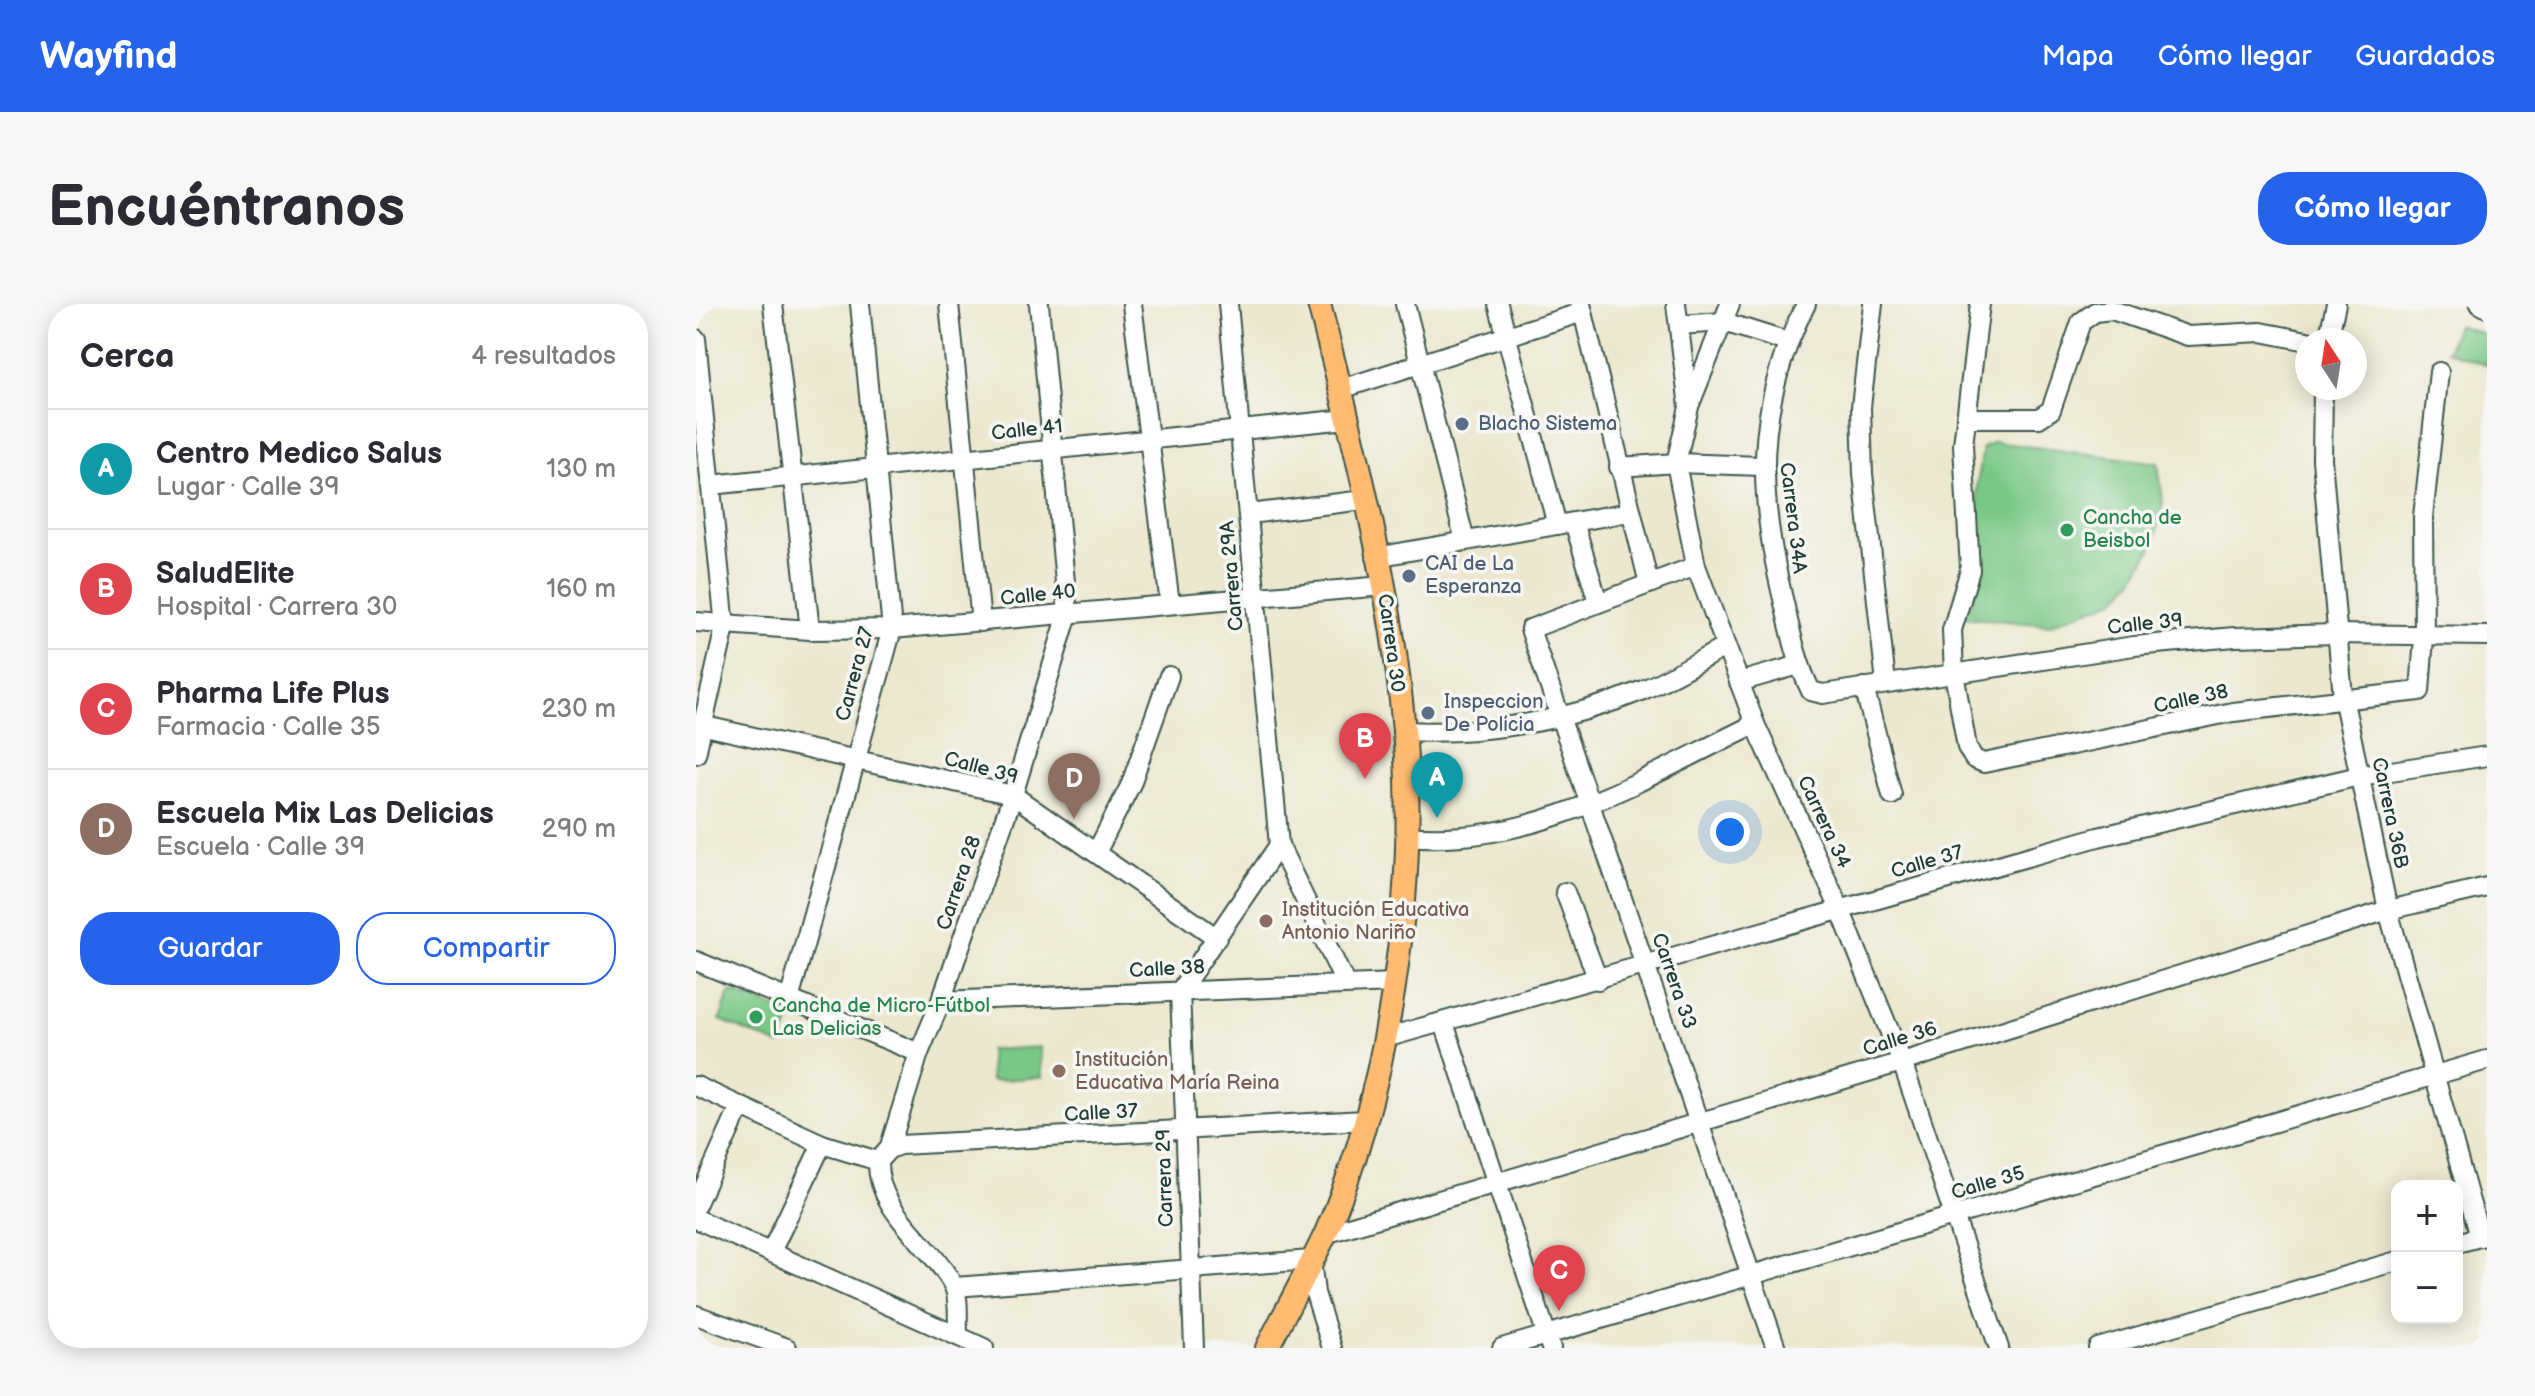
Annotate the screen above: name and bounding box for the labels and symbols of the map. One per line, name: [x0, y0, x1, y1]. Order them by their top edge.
north arrow: [2295, 328, 2367, 400]
place label: Blacho Sistema: [1478, 412, 1617, 436]
street label: Calle 41: [990, 414, 1064, 446]
marker: Blacho Sistema: [1453, 415, 1471, 433]
street label: Carrera 34A: [1774, 461, 1812, 576]
place label: Cancha de Beisbol: [2083, 506, 2182, 553]
street label: Carrera 29A: [1215, 519, 1249, 632]
marker: Cancha de Beisbol: [2058, 521, 2076, 539]
place label: CAI de La Esperanza: [1425, 552, 1522, 599]
marker: CAI de La Esperanza: [1400, 567, 1418, 585]
street label: Calle 40: [999, 579, 1077, 611]
street label: Carrera 30: [1372, 592, 1410, 694]
street label: Calle 39: [2106, 608, 2184, 640]
street label: Carrera 27: [831, 624, 879, 724]
street label: Calle 38: [2152, 679, 2230, 719]
place label: Inspeccion De Policia: [1444, 690, 1543, 737]
marker: Inspeccion De Policia: [1419, 704, 1437, 722]
pin: B: [1339, 713, 1391, 779]
street label: Calle 39: [941, 747, 1021, 789]
pin: A: [1411, 752, 1463, 818]
pin: D: [1048, 753, 1100, 819]
street label: Carrera 36B: [2366, 755, 2414, 871]
street label: Carrera 34: [1792, 772, 1856, 872]
your location: [1710, 812, 1750, 852]
street label: Carrera 28: [932, 833, 986, 933]
street label: Calle 37: [1888, 840, 1966, 884]
place label: Institución Educativa Antonio Nariño: [1282, 898, 1469, 945]
marker: Institución Educativa Antonio Nariño: [1257, 912, 1275, 930]
street label: Carrera 33: [1646, 930, 1702, 1032]
street label: Calle 38: [1129, 955, 1205, 983]
place label: Cancha de Micro-Fútbol Las Delicias: [772, 994, 990, 1041]
marker: Cancha de Micro-Fútbol Las Delicias: [747, 1008, 765, 1026]
street label: Calle 36: [1860, 1016, 1940, 1062]
place label: Institución Educativa María Reina: [1075, 1048, 1280, 1095]
marker: Institución Educativa María Reina: [1050, 1062, 1068, 1080]
street label: Calle 37: [1064, 1099, 1139, 1127]
street label: Carrera 29: [1151, 1128, 1179, 1228]
street label: Calle 35: [1948, 1161, 2028, 1205]
pin: C: [1533, 1245, 1585, 1311]

